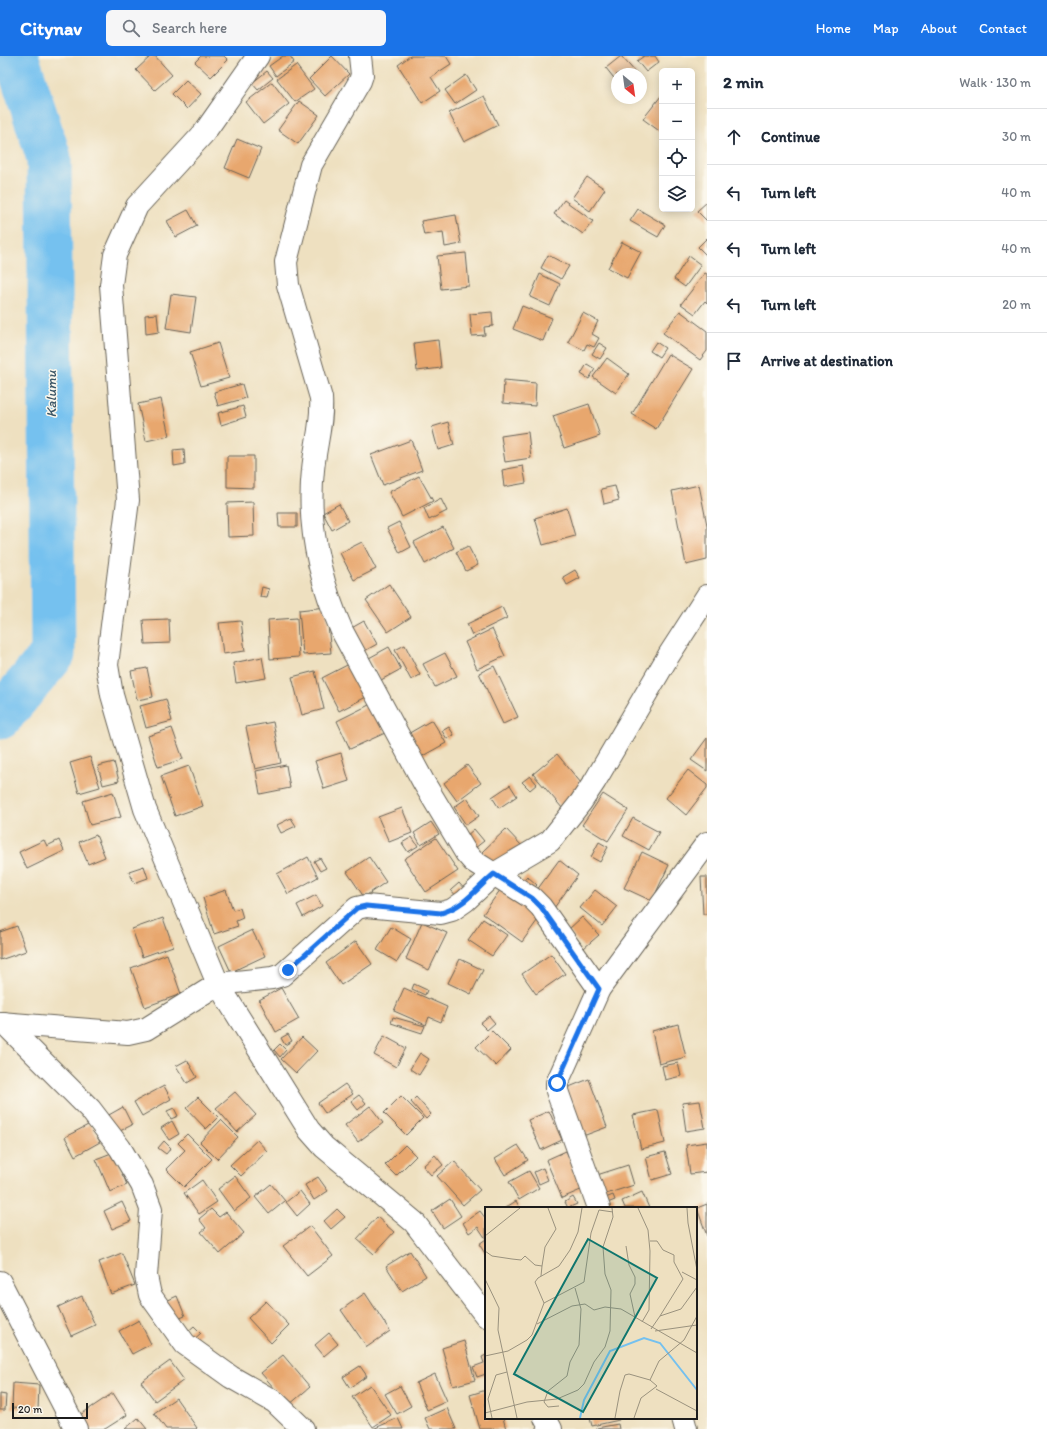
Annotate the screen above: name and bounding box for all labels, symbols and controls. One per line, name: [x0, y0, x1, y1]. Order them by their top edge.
search box: [106, 10, 386, 46]
text: Citynav: [20, 17, 82, 40]
icon: search: [120, 17, 142, 39]
text: Search here: [152, 19, 227, 37]
text: Home: [816, 20, 851, 37]
text: Map: [873, 20, 899, 37]
text: About: [921, 20, 957, 37]
text: Contact: [979, 20, 1027, 37]
north arrow: [611, 68, 647, 104]
map controls: [659, 68, 695, 212]
button: +: [659, 68, 695, 104]
text: 2 min: [723, 72, 763, 92]
text: Walk · 130 m: [959, 75, 1031, 90]
button: −: [659, 104, 695, 140]
icon: ahead: [723, 126, 745, 148]
text: Continue: [761, 128, 820, 146]
text: 30 m: [1002, 129, 1031, 144]
button: locate: [659, 140, 695, 176]
button: layers: [659, 176, 695, 212]
icon: left: [723, 182, 745, 204]
text: Turn left: [761, 184, 816, 202]
text: 40 m: [1001, 185, 1031, 200]
icon: left: [723, 238, 745, 260]
text: Turn left: [761, 240, 816, 258]
text: 40 m: [1001, 241, 1031, 256]
icon: left: [723, 294, 745, 316]
text: Turn left: [761, 296, 816, 314]
text: 20 m: [1002, 297, 1031, 312]
icon: arrive: [723, 350, 745, 372]
text: Arrive at destination: [761, 352, 893, 370]
water label: Kalumu: [43, 370, 60, 417]
route end: [279, 961, 297, 979]
route start: [548, 1074, 566, 1092]
inset map: [485, 1207, 697, 1419]
scale bar: [12, 1401, 88, 1420]
text: 20 m: [18, 1403, 42, 1416]

